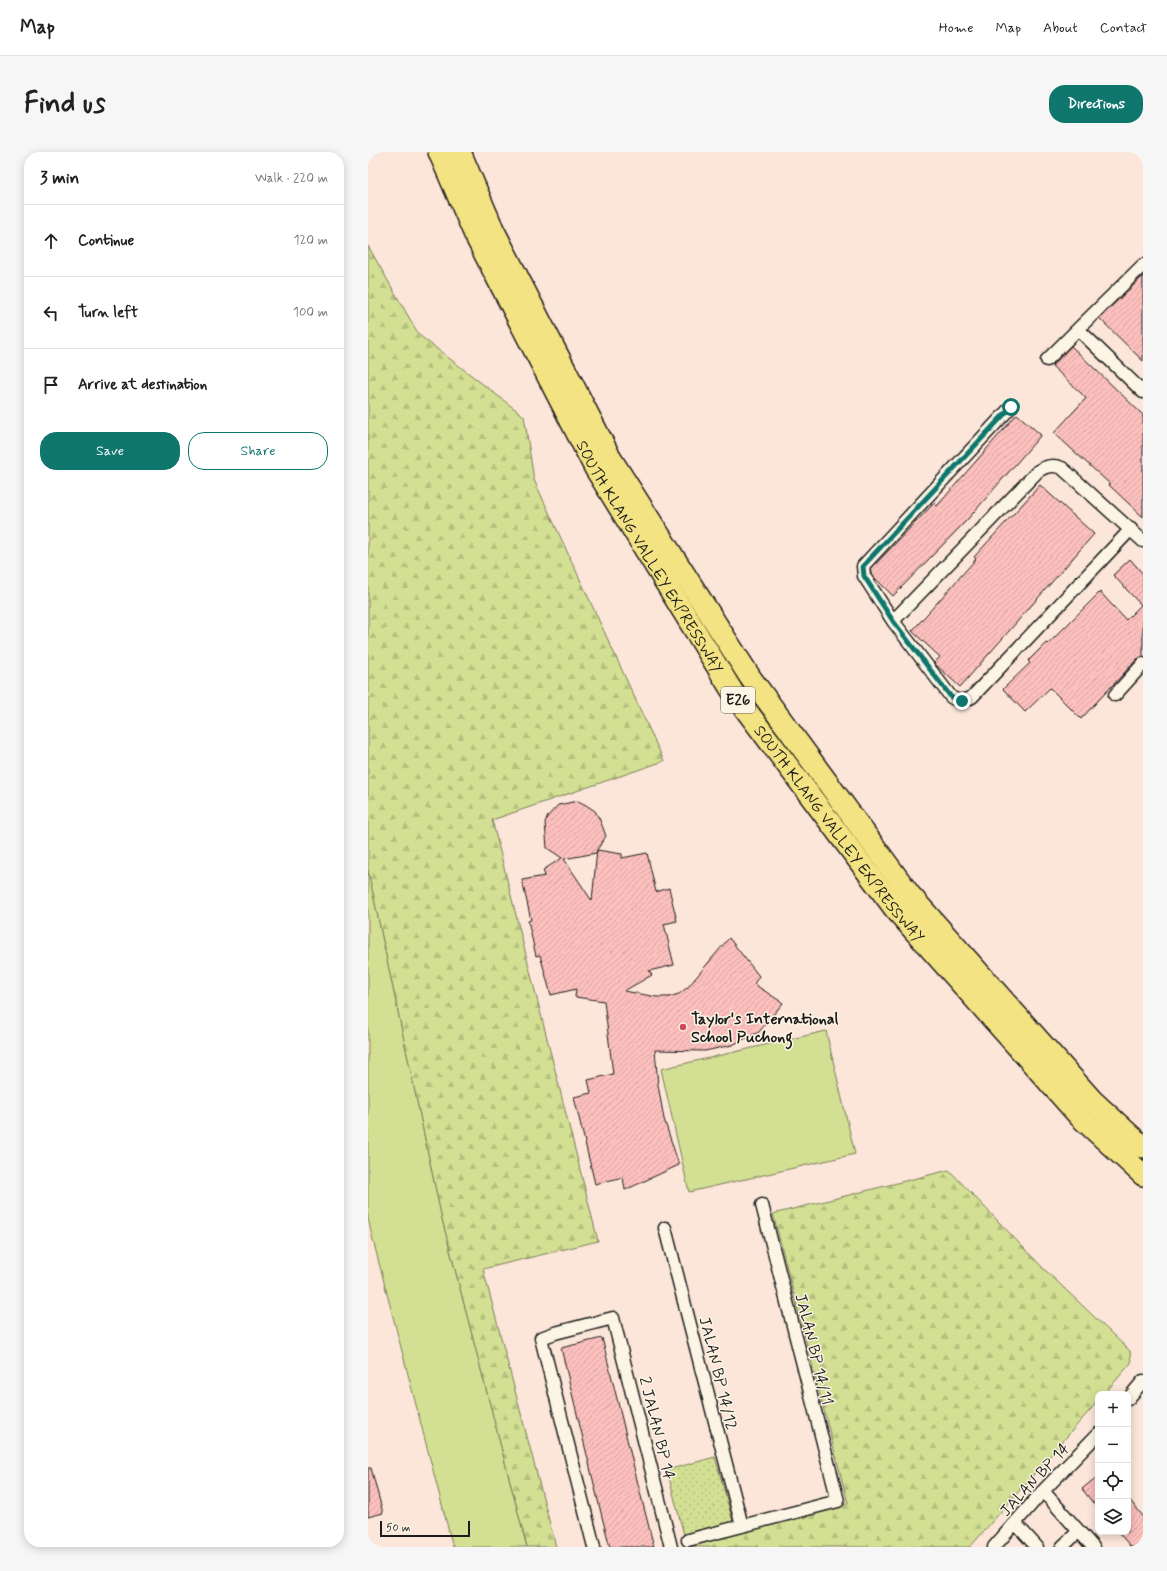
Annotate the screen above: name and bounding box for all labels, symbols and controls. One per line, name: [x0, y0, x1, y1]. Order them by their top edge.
text: Map: [20, 15, 55, 40]
text: Home: [939, 19, 973, 37]
text: Map: [995, 19, 1021, 37]
text: About: [1043, 19, 1078, 37]
text: Contact: [1100, 19, 1147, 37]
button: Directions: [1049, 85, 1143, 123]
text: Find us: [24, 86, 105, 123]
text: 3 min: [40, 167, 79, 189]
text: Walk · 220 m: [255, 170, 328, 187]
icon: ahead: [40, 230, 62, 252]
text: Continue: [78, 231, 134, 251]
text: 120 m: [294, 232, 328, 249]
icon: left: [40, 302, 62, 324]
text: Turn left: [78, 303, 138, 323]
text: 100 m: [293, 304, 328, 321]
icon: arrive: [40, 374, 62, 396]
text: Arrive at destination: [78, 375, 207, 395]
route start: [1002, 398, 1020, 416]
button: Save: [40, 432, 180, 470]
button: Share: [188, 432, 328, 470]
street label: SOUTH KLANG VALLEY EXPRESSWAY: [571, 437, 728, 678]
road number: E26: [721, 687, 755, 713]
route end: [953, 692, 971, 710]
street label: SOUTH KLANG VALLEY EXPRESSWAY: [749, 721, 929, 948]
place label: Taylor's International School Puchong: [691, 1009, 839, 1050]
marker: Taylor's International School Puchong: [678, 1022, 688, 1032]
street label: JALAN BP 14/11: [790, 1291, 838, 1407]
street label: JALAN BP 14/12: [693, 1315, 742, 1432]
street label: 2 JALAN BP 14: [634, 1375, 680, 1482]
map controls: [1095, 1391, 1131, 1535]
button: +: [1095, 1391, 1131, 1427]
button: −: [1095, 1427, 1131, 1463]
street label: JALAN BP 14: [996, 1439, 1075, 1521]
button: locate: [1095, 1463, 1131, 1499]
button: layers: [1095, 1499, 1131, 1535]
scale bar: [380, 1519, 470, 1538]
text: 50 m: [386, 1521, 411, 1535]

